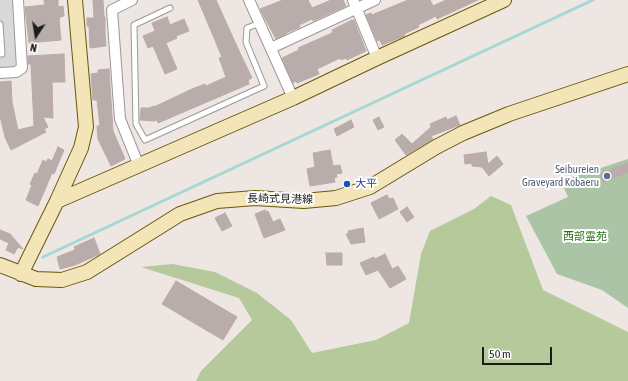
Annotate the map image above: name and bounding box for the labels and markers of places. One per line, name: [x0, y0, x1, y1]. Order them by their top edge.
place label: Seibureien Graveyard Kobaeru: [522, 163, 599, 189]
marker: Seibureien Graveyard Kobaeru: [602, 171, 612, 181]
place label: 大平: [355, 177, 377, 191]
marker: 大平: [342, 179, 352, 189]

